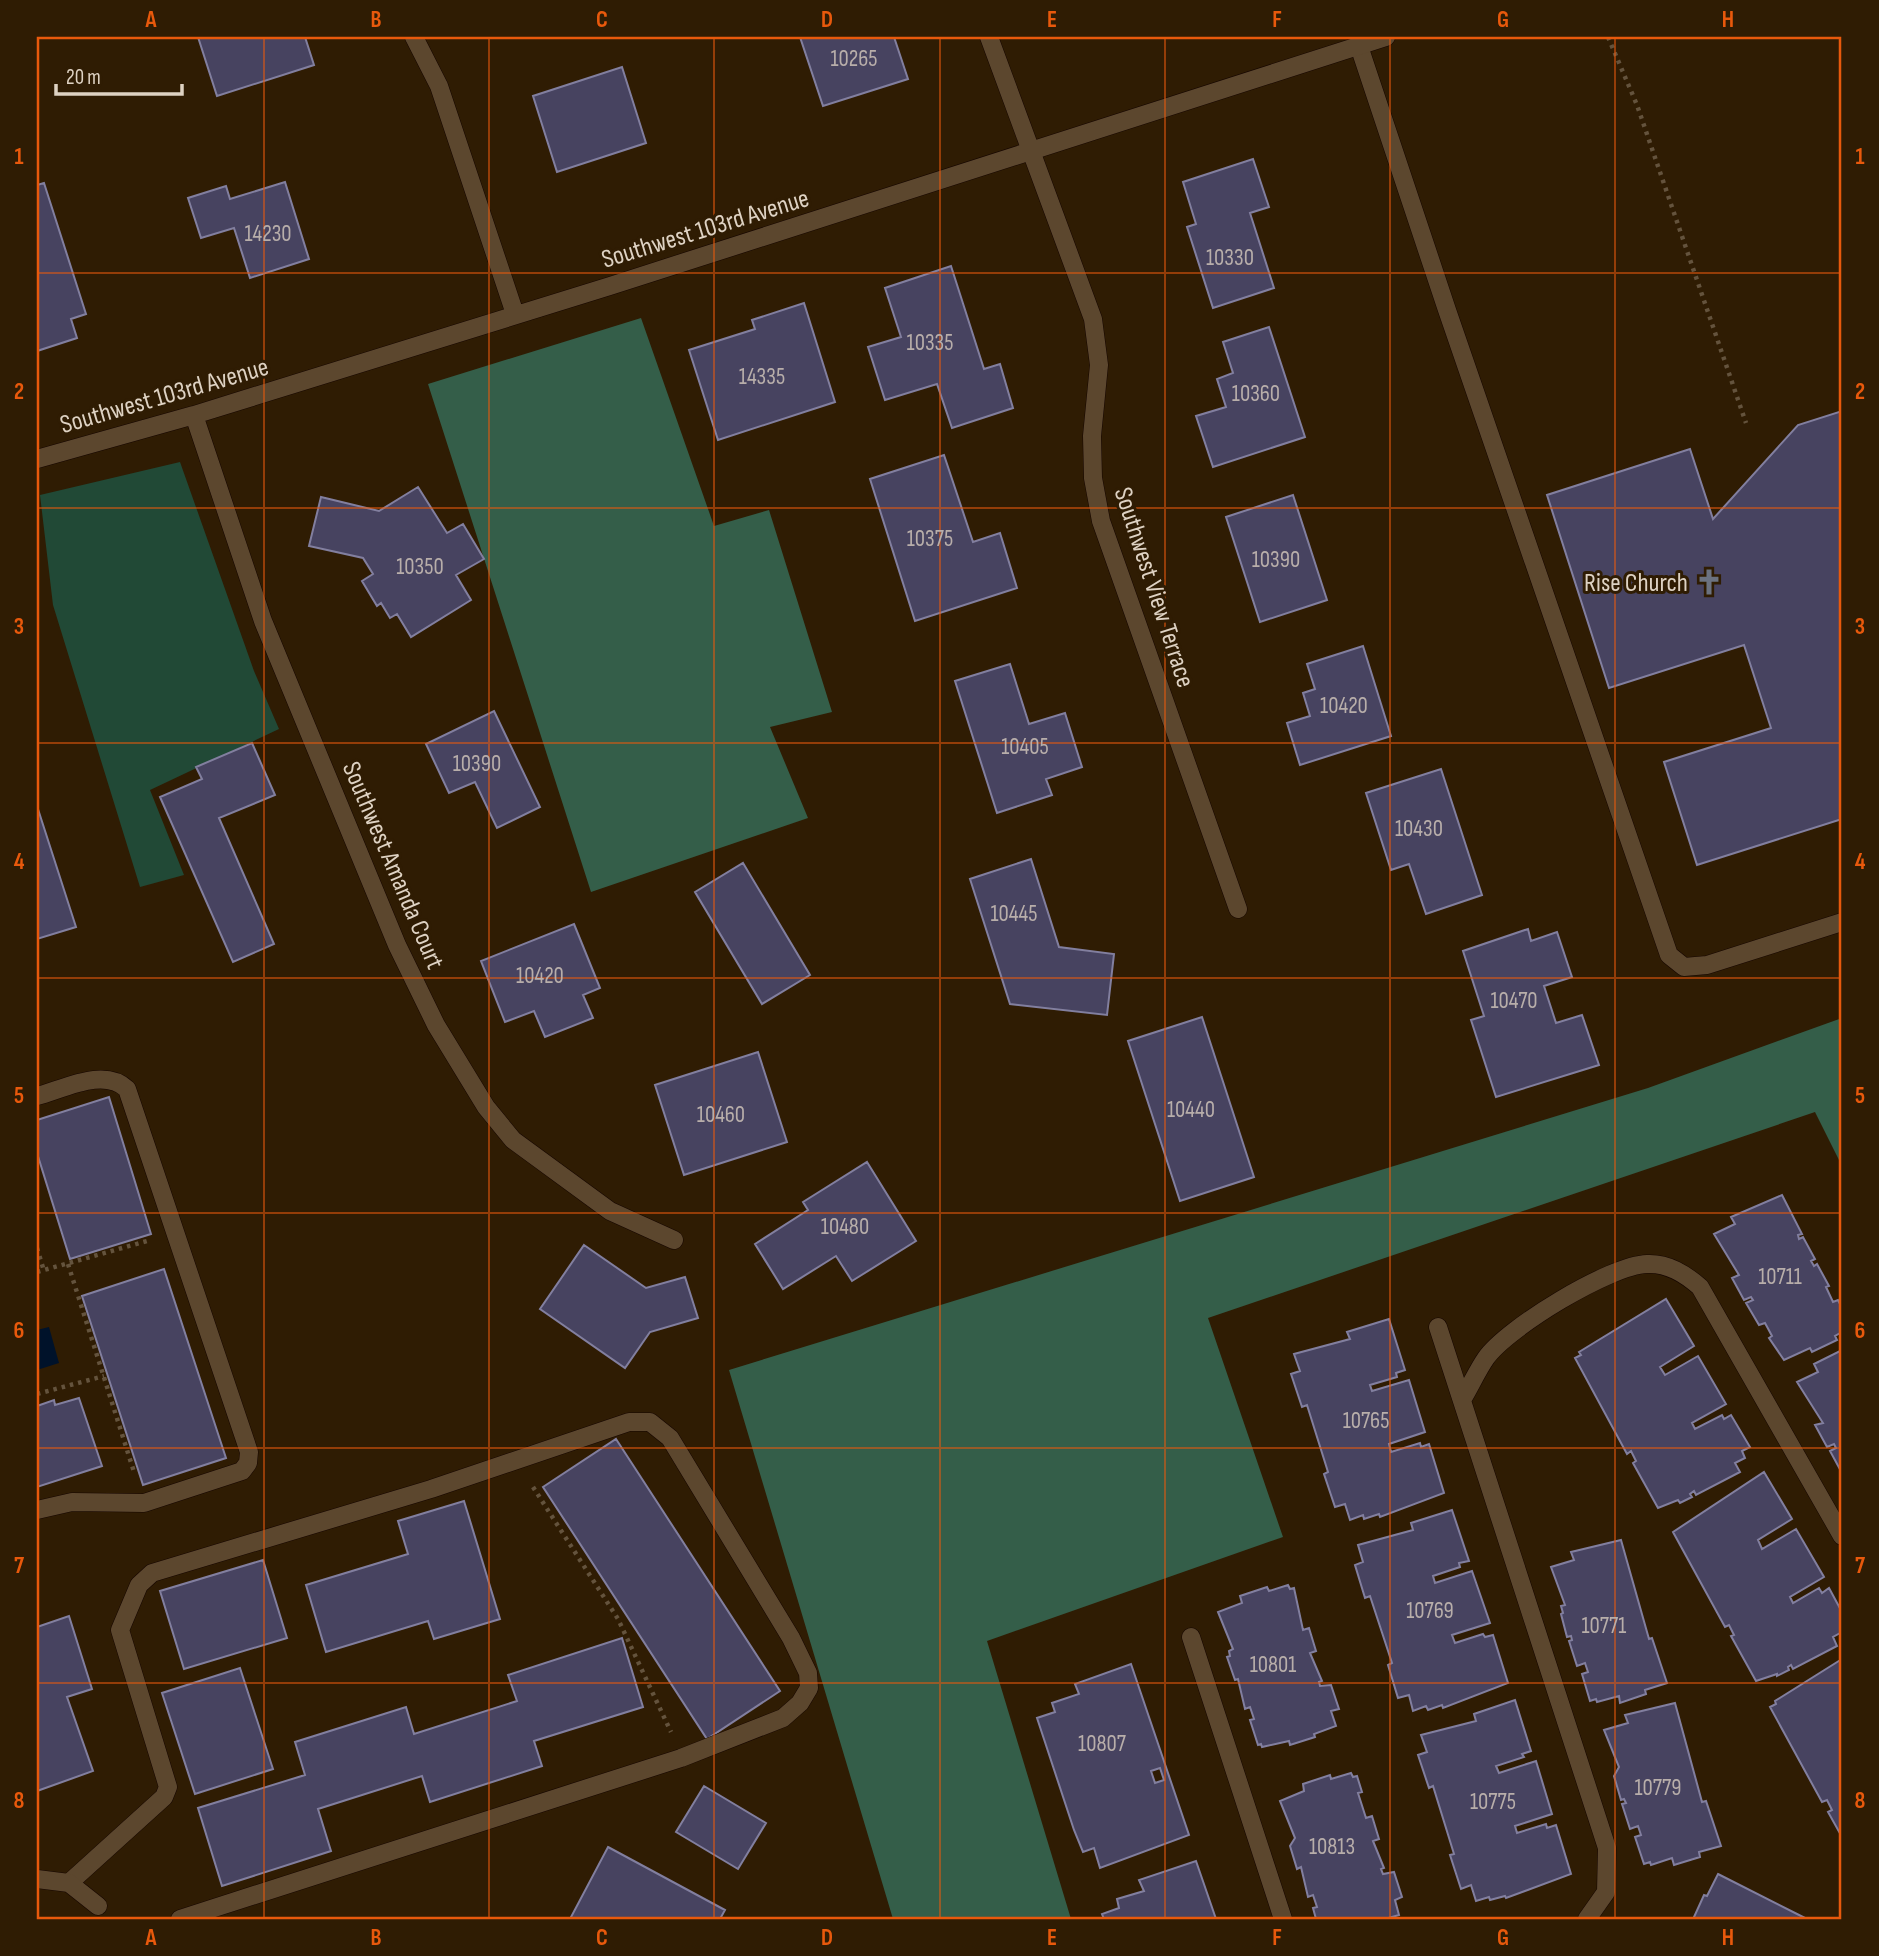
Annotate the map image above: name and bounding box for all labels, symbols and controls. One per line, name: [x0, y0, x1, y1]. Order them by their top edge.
text: A: [145, 6, 158, 34]
text: B: [371, 6, 382, 34]
text: C: [596, 6, 608, 34]
text: D: [821, 6, 833, 34]
text: E: [1047, 6, 1057, 34]
text: F: [1272, 6, 1282, 34]
text: G: [1497, 6, 1509, 34]
text: H: [1722, 6, 1734, 34]
house number: 10265: [830, 45, 878, 73]
scale bar: [56, 52, 182, 96]
text: 20 m: [66, 65, 101, 90]
text: 1: [14, 143, 24, 171]
text: 1: [1855, 143, 1865, 171]
street label: Southwest 103rd Avenue: [598, 183, 813, 276]
house number: 14230: [244, 220, 292, 248]
house number: 10330: [1206, 244, 1254, 272]
house number: 10335: [907, 329, 953, 357]
street label: Southwest 103rd Avenue: [57, 352, 272, 441]
house number: 14335: [739, 363, 785, 391]
text: 2: [14, 378, 24, 406]
text: 2: [1855, 378, 1865, 406]
house number: 10360: [1232, 380, 1280, 408]
street label: Southwest View Terrace: [1107, 484, 1201, 691]
house number: 10375: [907, 525, 953, 553]
house number: 10390: [1252, 546, 1300, 574]
house number: 10350: [396, 553, 444, 581]
church icon: Rise Church: [1694, 567, 1724, 597]
place label: Rise Church: [1584, 568, 1688, 599]
text: 3: [14, 613, 24, 641]
text: 3: [1855, 613, 1865, 641]
house number: 10420: [1320, 692, 1368, 720]
house number: 10405: [1001, 733, 1049, 761]
house number: 10390: [453, 750, 501, 778]
street label: Southwest Amanda Court: [335, 757, 450, 974]
house number: 10430: [1395, 815, 1443, 843]
text: 4: [14, 848, 25, 876]
text: 4: [1855, 848, 1866, 876]
house number: 10445: [991, 900, 1037, 928]
house number: 10420: [516, 962, 564, 990]
house number: 10470: [1490, 987, 1538, 1015]
text: 5: [14, 1082, 24, 1110]
text: 5: [1855, 1082, 1865, 1110]
house number: 10440: [1167, 1096, 1215, 1124]
house number: 10460: [697, 1101, 745, 1129]
house number: 10480: [821, 1213, 869, 1241]
house number: 10711: [1758, 1263, 1802, 1291]
text: 6: [14, 1317, 24, 1345]
text: 6: [1855, 1317, 1865, 1345]
house number: 10765: [1343, 1407, 1389, 1435]
text: 7: [14, 1552, 24, 1580]
text: 7: [1855, 1552, 1865, 1580]
house number: 10769: [1406, 1597, 1454, 1625]
house number: 10771: [1582, 1612, 1626, 1640]
house number: 10801: [1250, 1651, 1296, 1679]
house number: 10807: [1078, 1730, 1126, 1758]
house number: 10779: [1635, 1774, 1681, 1802]
text: 8: [14, 1787, 25, 1815]
text: 8: [1855, 1787, 1866, 1815]
house number: 10775: [1470, 1788, 1516, 1816]
house number: 10813: [1309, 1833, 1355, 1861]
text: A: [145, 1924, 158, 1952]
text: B: [371, 1924, 382, 1952]
text: C: [596, 1924, 608, 1952]
text: D: [821, 1924, 833, 1952]
text: E: [1047, 1924, 1057, 1952]
text: F: [1272, 1924, 1282, 1952]
text: G: [1497, 1924, 1509, 1952]
text: H: [1722, 1924, 1734, 1952]

